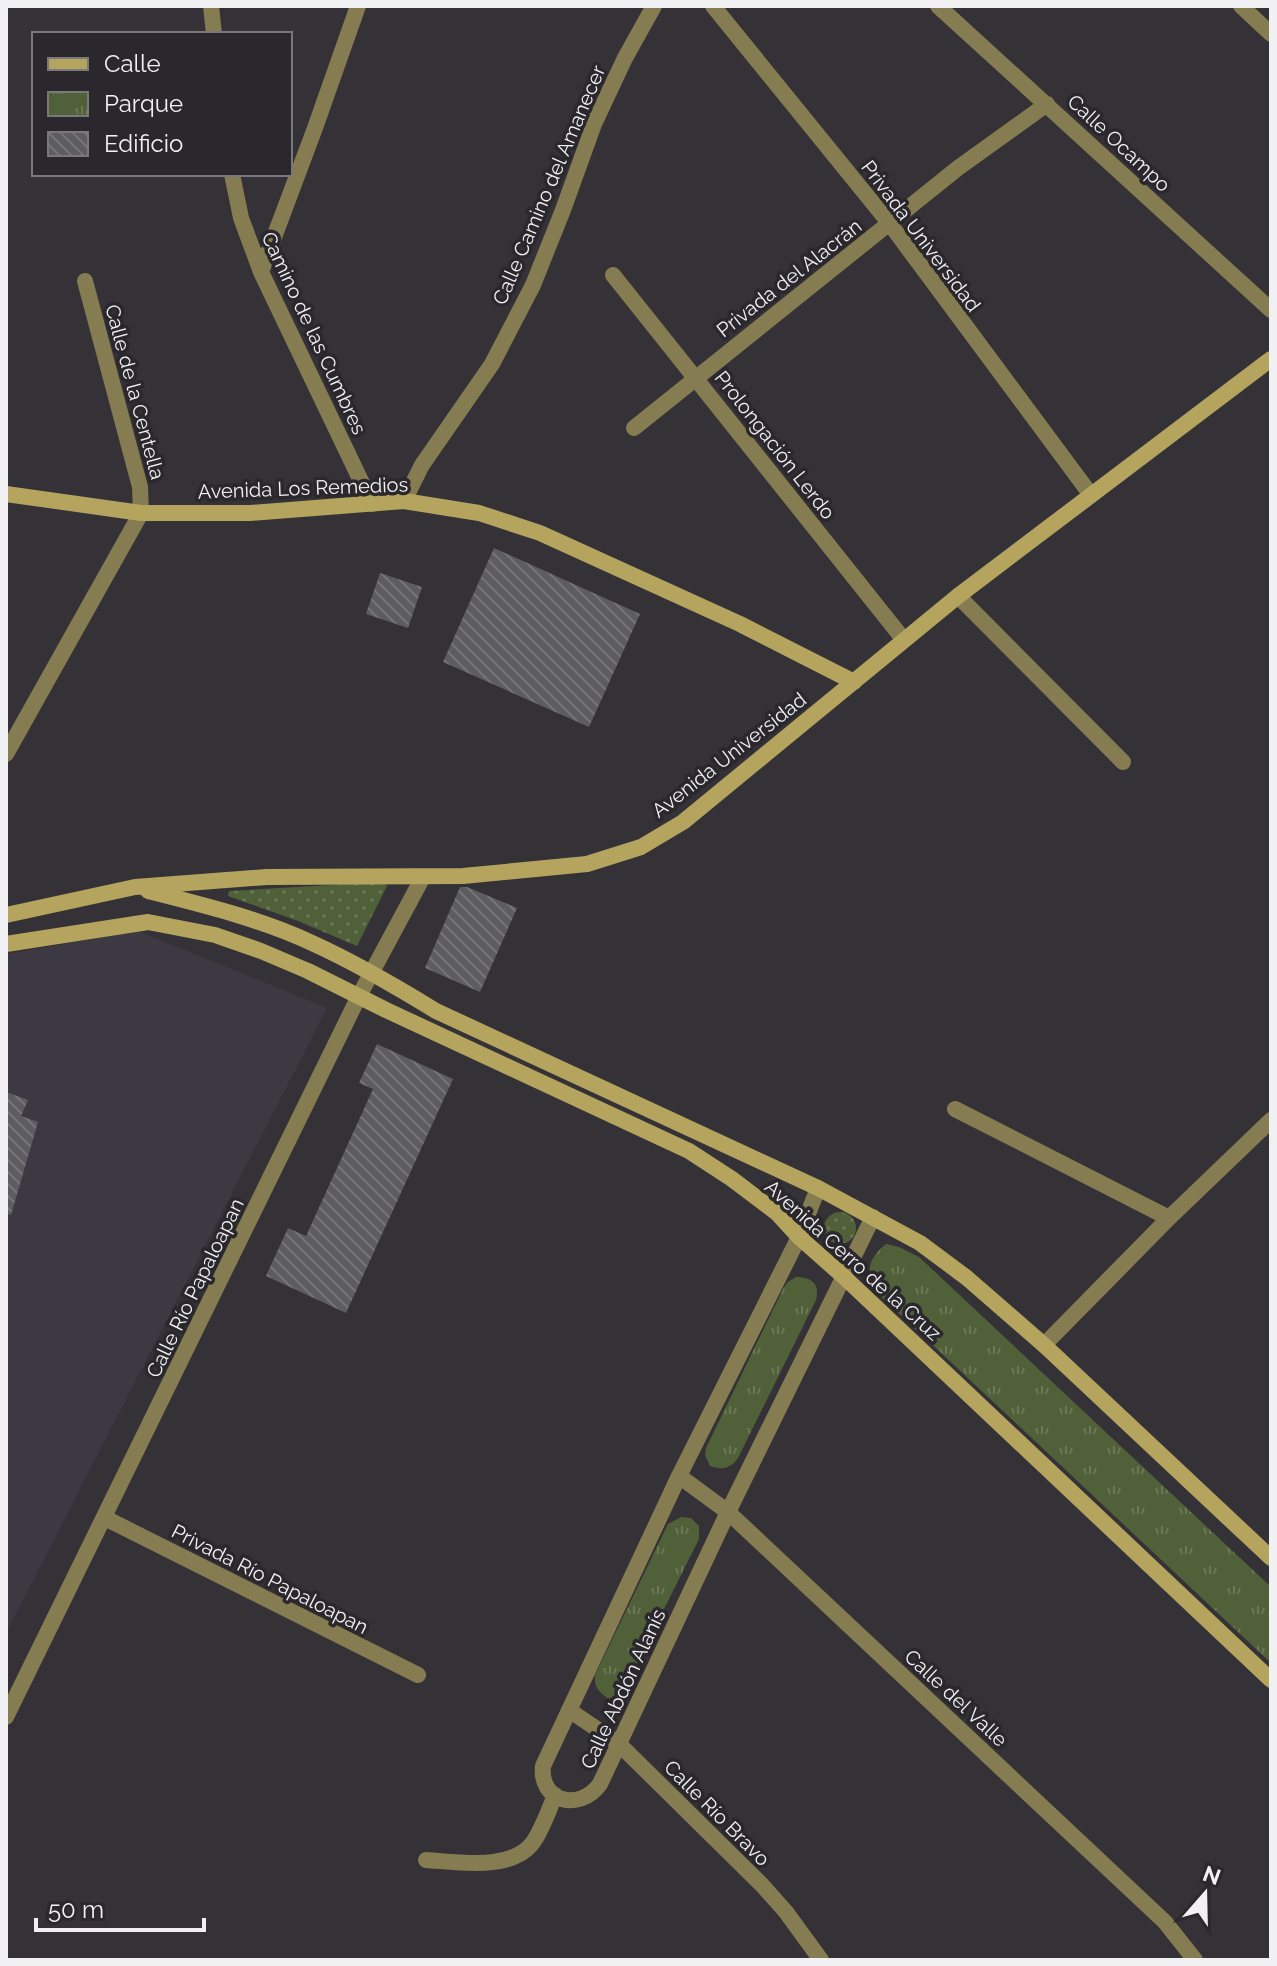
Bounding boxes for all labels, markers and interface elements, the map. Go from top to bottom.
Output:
legend [32,32,292,176]
text: Calle [104,49,161,78]
street label: Calle Camino del Amanecer [488,62,610,308]
text: Parque [104,89,183,118]
street label: Calle Ocampo [1063,89,1175,197]
text: Edificio [104,129,183,158]
street label: Privada Universidad [856,156,986,316]
street label: Privada del Alacrán [712,214,866,342]
street label: Camino de las Cumbres [256,228,372,438]
street label: Calle de la Centella [100,302,170,482]
street label: Prolongación Lerdo [710,366,840,524]
street label: Avenida Los Remedios [197,472,409,504]
street label: Avenida Universidad [647,687,811,823]
street label: Avenida Cerro de la Cruz [760,1175,946,1346]
street label: Calle Río Papaloapan [141,1195,249,1381]
street label: Privada Río Papaloapan [168,1519,372,1639]
street label: Calle Abdón Alanís [575,1605,671,1773]
street label: Calle del Valle [900,1644,1013,1752]
street label: Calle Río Bravo [659,1755,775,1871]
north arrow [1165,1854,1245,1934]
text: N [1200,1860,1224,1890]
scale bar [36,1882,204,1932]
text: 50 m [48,1895,104,1924]

